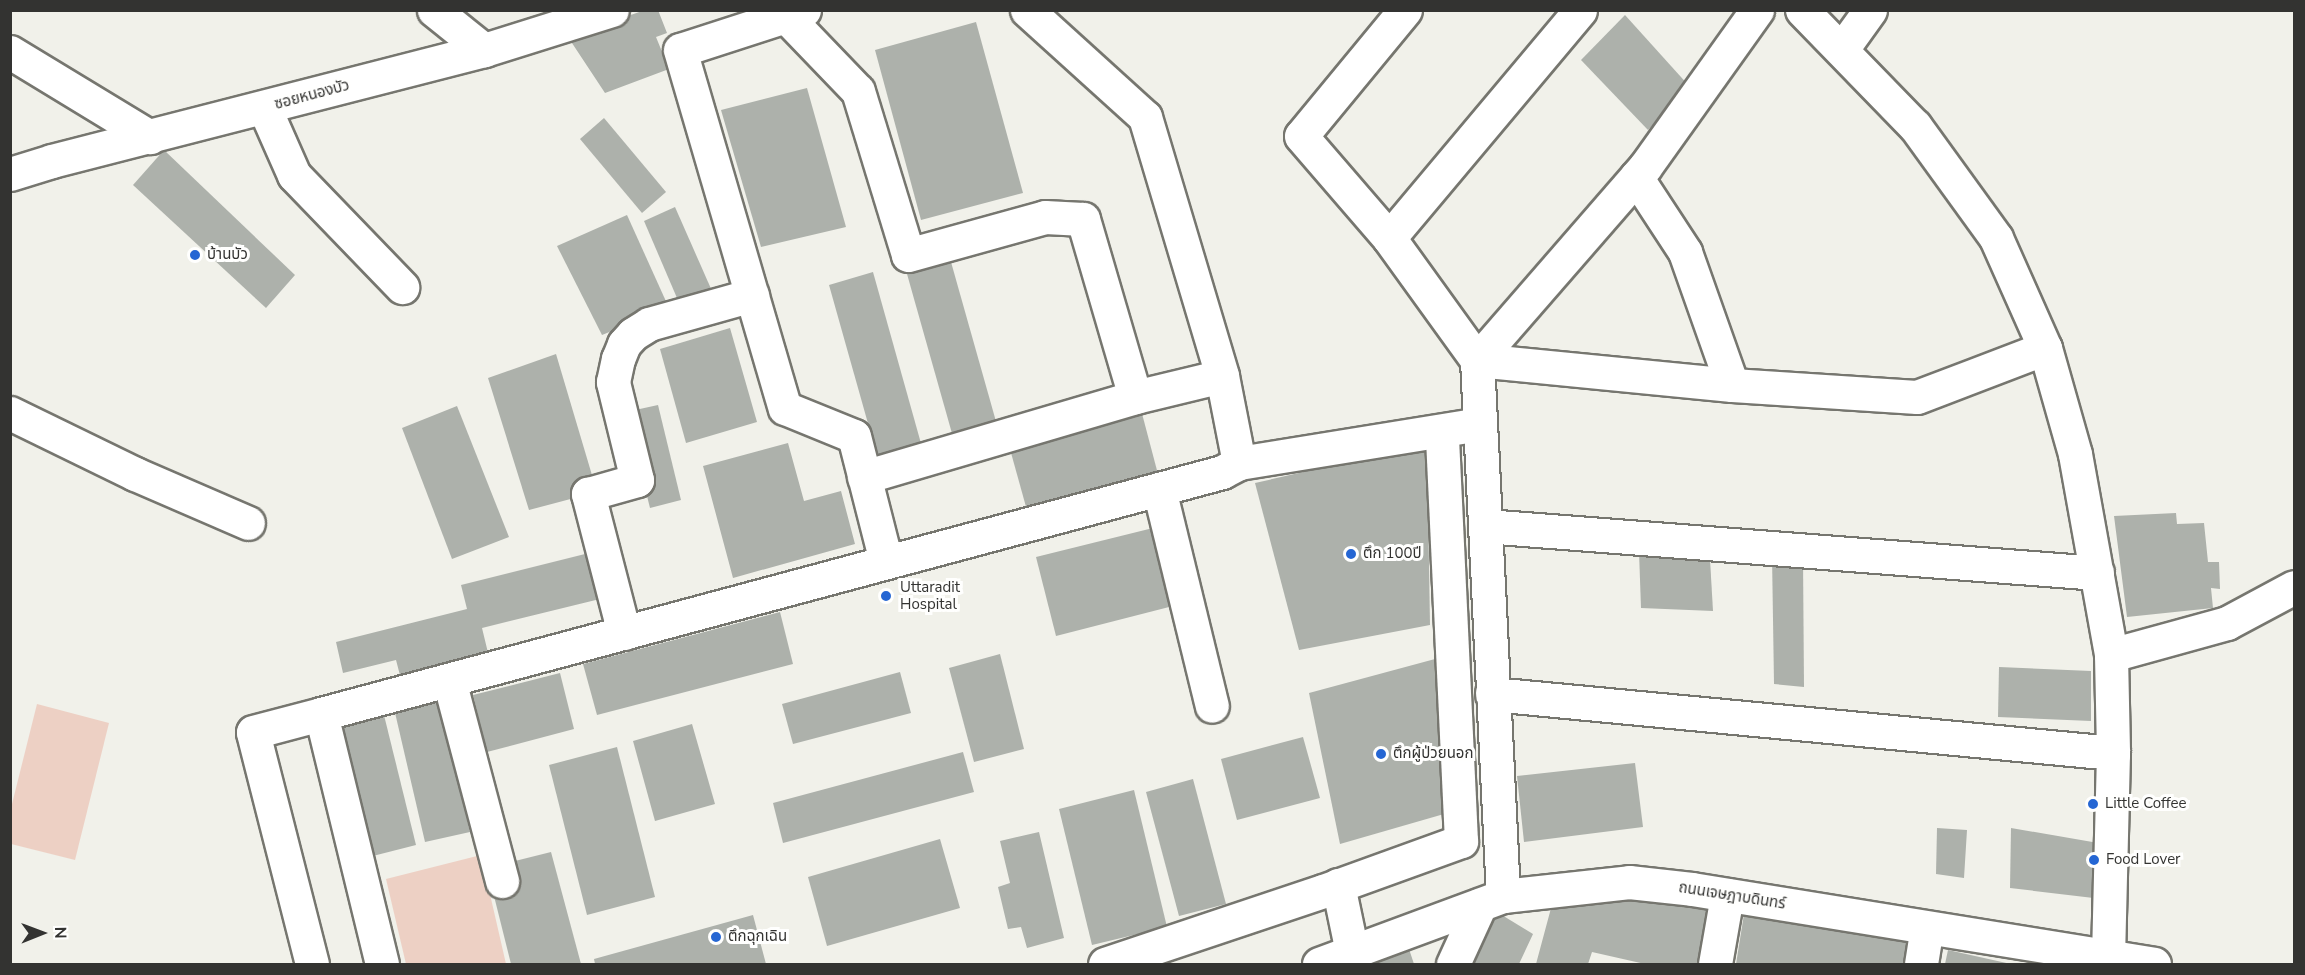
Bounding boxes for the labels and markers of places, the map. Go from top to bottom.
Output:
place label: บ้านบัว [207,246,248,264]
marker: บ้านบัว [188,248,202,262]
place label: ตึก 100ปี [1363,545,1421,563]
marker: ตึก 100ปี [1344,547,1358,561]
place label: Uttaradit Hospital [900,578,960,613]
marker: Uttaradit Hospital [877,587,895,605]
place label: ตึกผู้ป่วยนอก [1393,745,1473,763]
marker: ตึกผู้ป่วยนอก [1374,747,1388,761]
place label: Little Coffee [2105,795,2186,813]
marker: Little Coffee [2086,797,2100,811]
place label: Food Lover [2106,851,2180,869]
marker: Food Lover [2087,853,2101,867]
place label: ตึกฉุกเฉิน [728,928,787,946]
marker: ตึกฉุกเฉิน [709,930,723,944]

